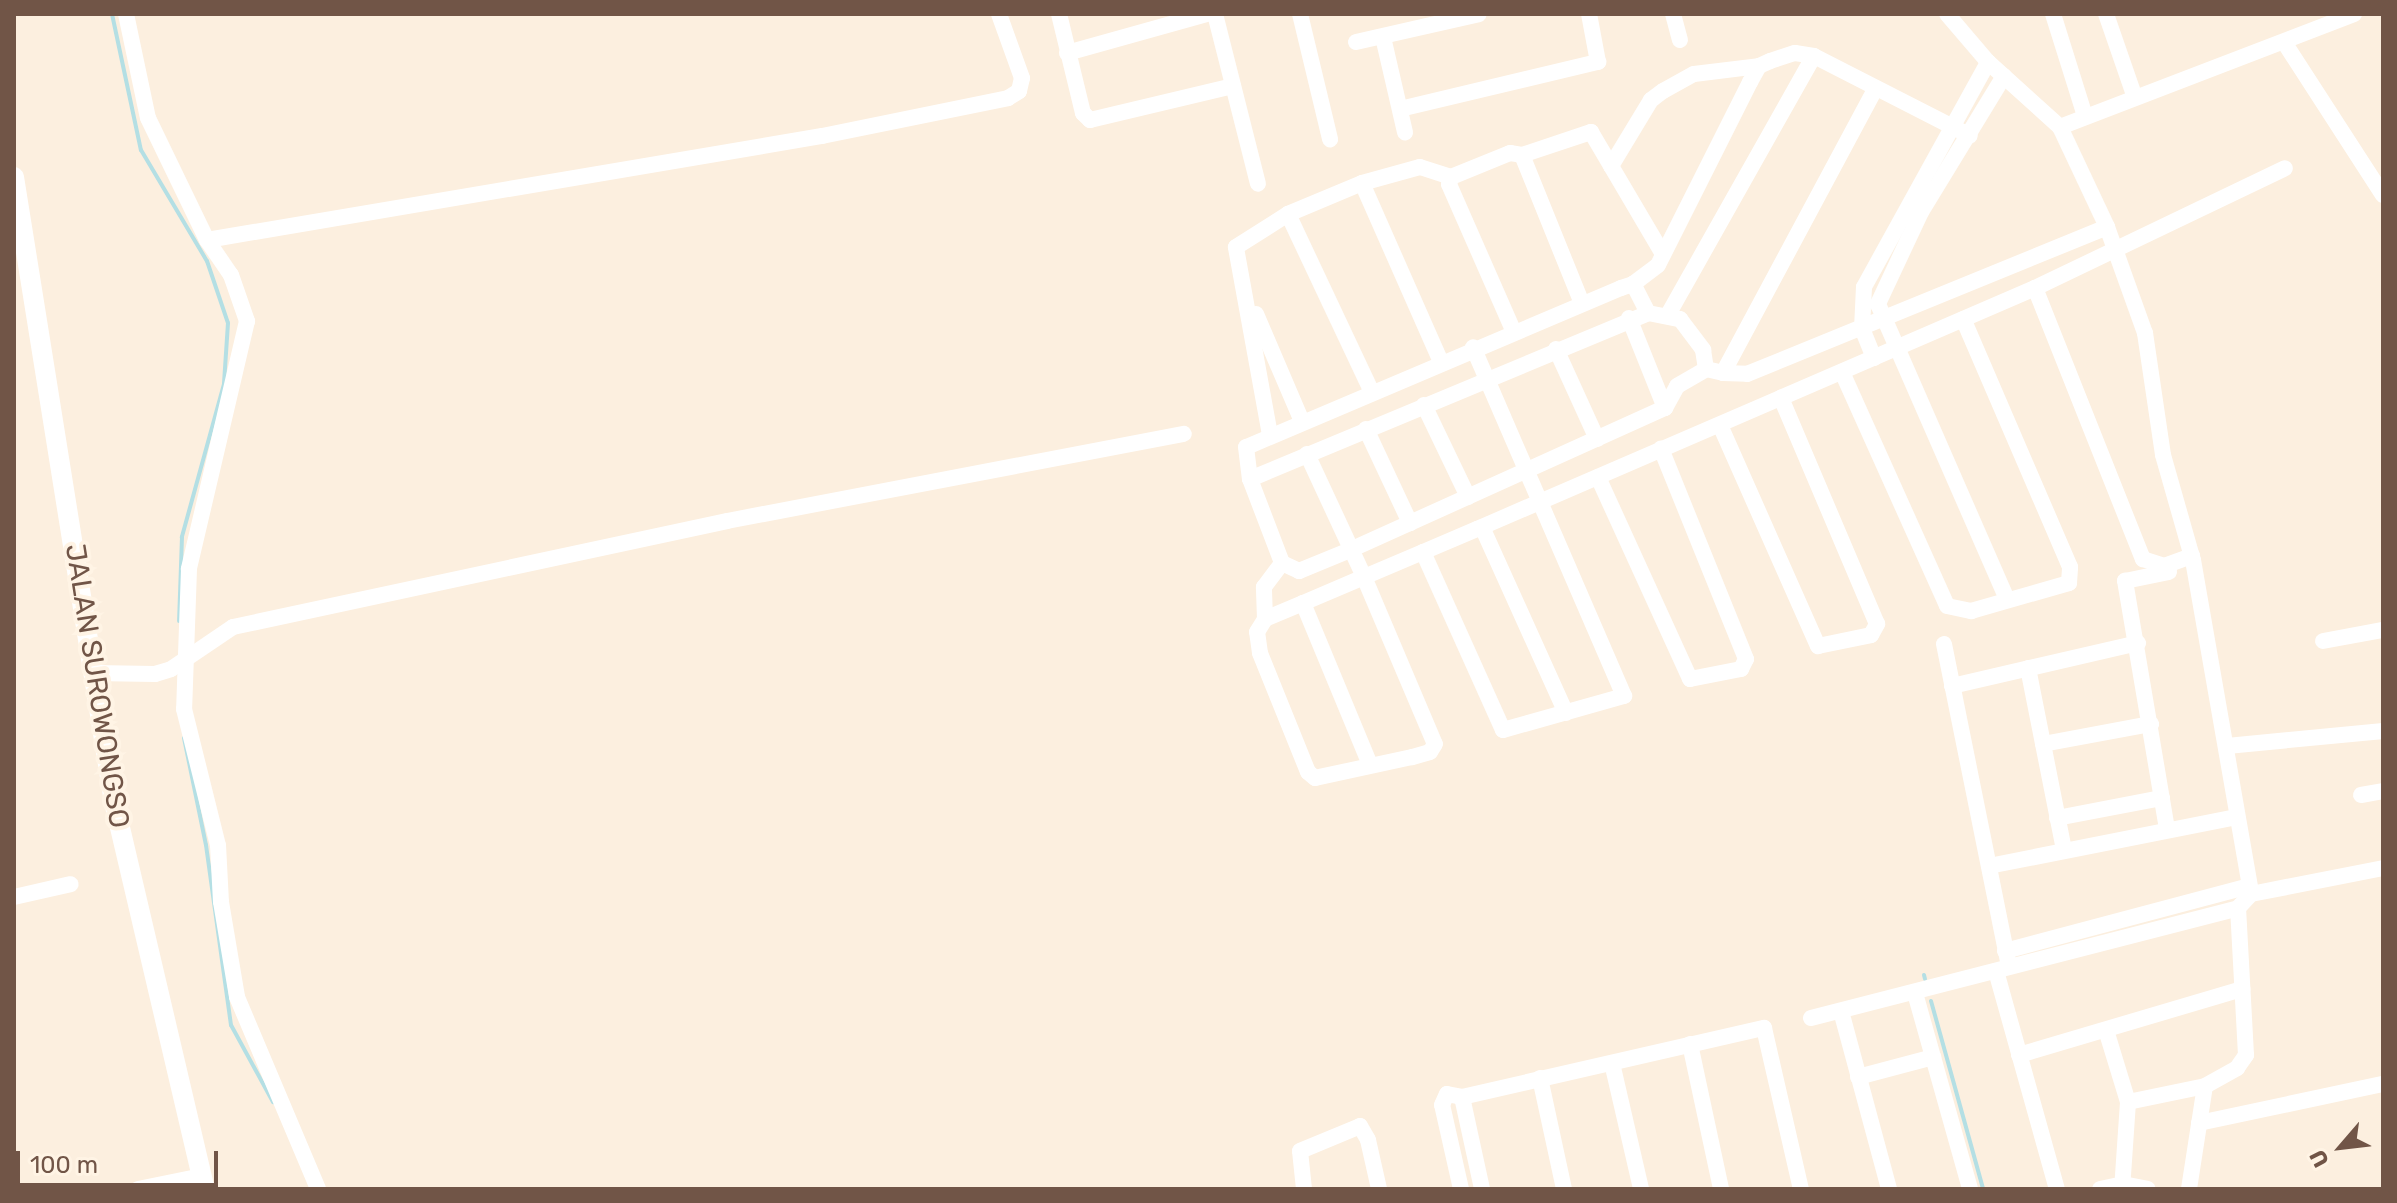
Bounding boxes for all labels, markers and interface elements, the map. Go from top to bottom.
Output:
street label: JALAN SUROWONGSO [58,542,136,830]
north arrow [2301,1107,2381,1187]
scale bar [20,1135,222,1185]
text: U [2304,1145,2335,1172]
text: 100 m [30,1151,98,1179]

